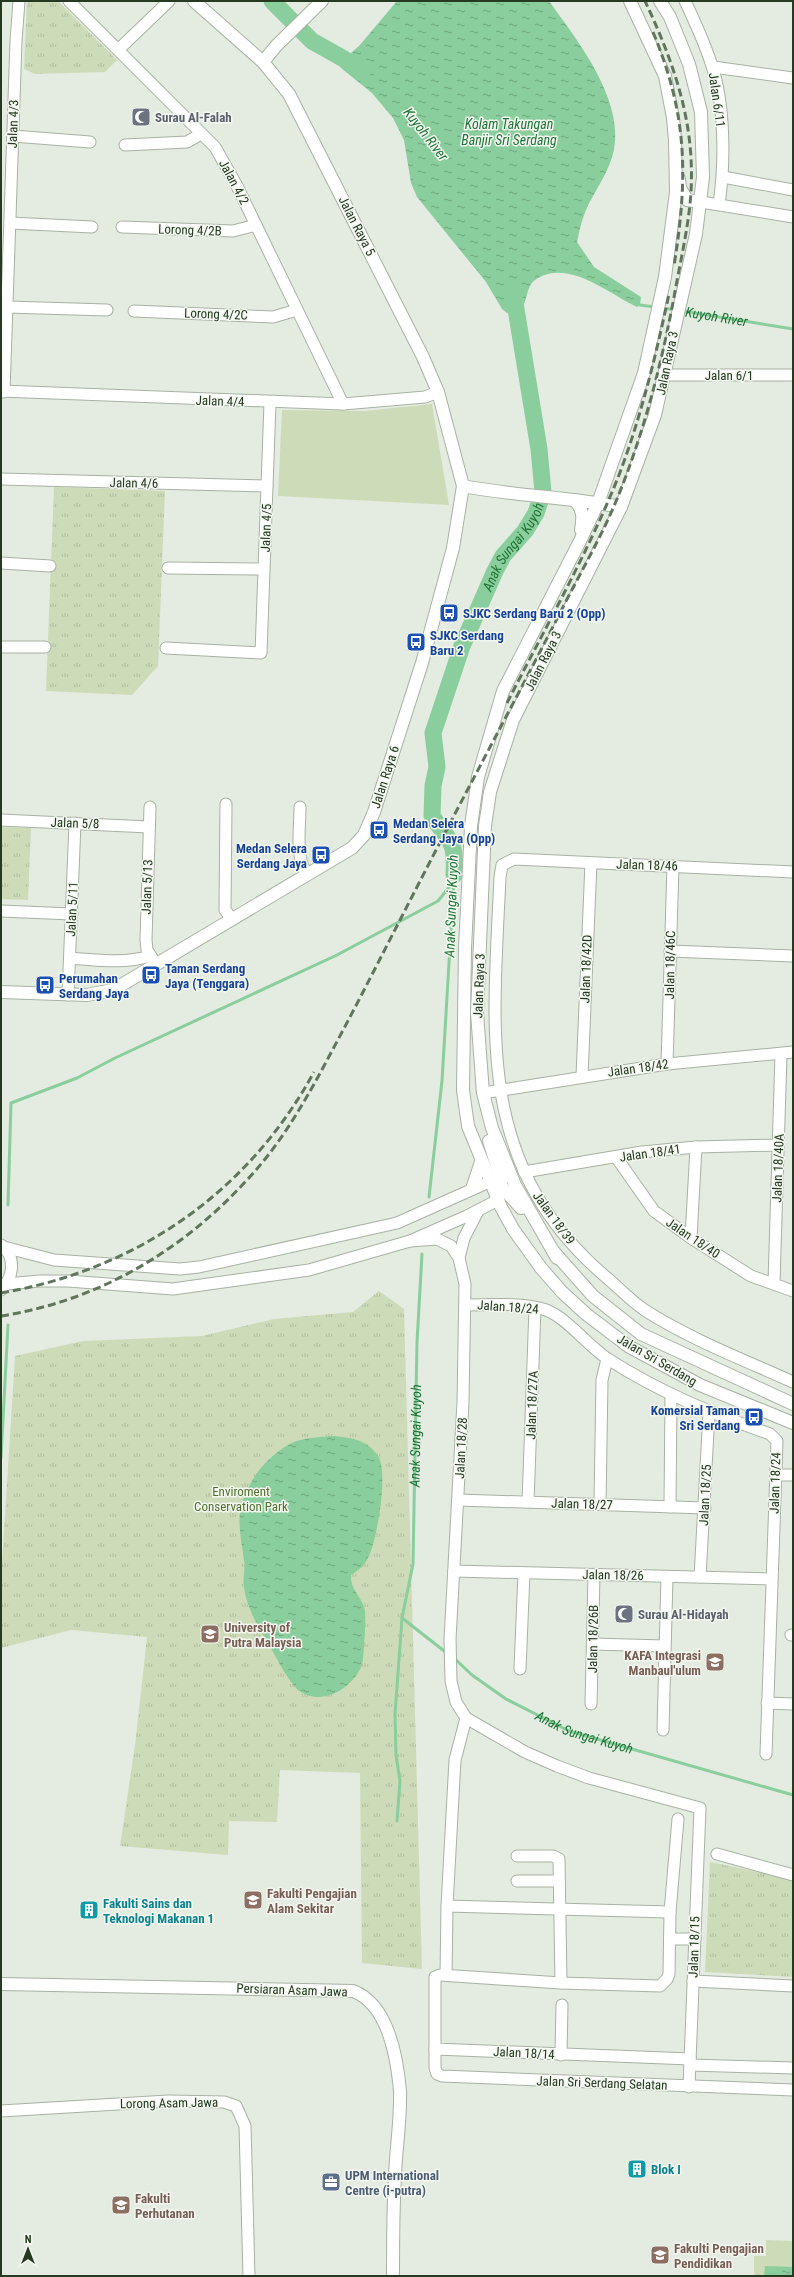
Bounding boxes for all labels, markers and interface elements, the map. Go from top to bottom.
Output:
street label: Jalan 6/11 [706,72,728,128]
street label: Jalan 4/3 [5,99,21,149]
water label: Kuyoh River [400,104,452,164]
mosque icon: Surau Al-Falah [130,106,152,128]
place label: Surau Al-Falah [155,110,232,125]
water label: Kolam Takungan Banjir Sri Serdang [461,116,557,148]
street label: Jalan 4/2 [216,157,252,207]
street label: Jalan Raya 5 [336,194,378,258]
street label: Lorong 4/2B [158,221,222,239]
water label: Kuyoh River [684,304,750,330]
street label: Lorong 4/2C [184,305,248,323]
street label: Jalan Raya 3 [653,330,681,396]
street label: Jalan 6/1 [705,368,753,383]
street label: Jalan 4/4 [195,393,245,409]
street label: Jalan 4/6 [110,475,158,491]
water label: Anak Sungai Kuyoh [479,501,547,594]
street label: Jalan 4/5 [258,503,274,553]
bus stop icon: SJKC Serdang Baru 2 (Opp) [438,602,460,624]
place label: SJKC Serdang Baru 2 (Opp) [463,606,606,621]
place label: SJKC Serdang Baru 2 [430,628,504,658]
street label: Jalan Raya 3 [522,629,564,693]
bus stop icon: SJKC Serdang Baru 2 [405,631,427,653]
street label: Jalan Raya 6 [368,744,402,810]
street label: Jalan 5/8 [50,815,100,831]
place label: Medan Selera Serdang Jaya (Opp) [393,816,495,846]
bus stop icon: Medan Selera Serdang Jaya (Opp) [368,819,390,841]
place label: Medan Selera Serdang Jaya [236,841,307,871]
bus stop icon: Medan Selera Serdang Jaya [310,844,332,866]
water label: Anak Sungai Kuyoh [441,854,461,959]
street label: Jalan 18/46 [616,856,678,874]
street label: Jalan 5/13 [139,859,155,915]
street label: Jalan 5/11 [63,881,81,937]
street label: Jalan 18/46C [662,930,678,1000]
street label: Jalan 18/42D [577,934,595,1004]
street label: Jalan Raya 3 [470,953,488,1019]
place label: Taman Serdang Jaya (Tenggara) [165,961,249,991]
bus stop icon: Taman Serdang Jaya (Tenggara) [140,964,162,986]
place label: Perumahan Serdang Jaya [59,971,129,1001]
bus stop icon: Perumahan Serdang Jaya [34,974,56,996]
street label: Jalan 18/42 [607,1056,669,1080]
street label: Jalan 18/40A [769,1133,787,1203]
street label: Jalan 18/41 [619,1141,681,1165]
street label: Jalan 18/39 [530,1189,578,1247]
street label: Jalan 18/40 [663,1215,723,1261]
street label: Jalan 18/24 [477,1297,540,1317]
street label: Jalan Sri Serdang [614,1331,700,1389]
street label: Jalan 18/27A [523,1370,541,1440]
water label: Anak Sungai Kuyoh [406,1384,424,1488]
place label: Komersial Taman Sri Serdang [651,1403,740,1433]
bus stop icon: Komersial Taman Sri Serdang [743,1406,765,1428]
street label: Jalan 18/28 [452,1417,470,1479]
street label: Jalan 18/24 [766,1451,784,1514]
street label: Jalan 18/25 [696,1464,714,1526]
park label: Enviroment Conservation Park [194,1484,288,1514]
street label: Jalan 18/27 [551,1495,613,1513]
street label: Jalan 18/26 [582,1567,644,1583]
mosque icon: Surau Al-Hidayah [613,1603,635,1625]
street label: Jalan 18/26B [585,1605,601,1673]
place label: Surau Al-Hidayah [638,1607,729,1622]
place label: University of Putra Malaysia [224,1620,301,1650]
school or university icon: University of Putra Malaysia [199,1623,221,1645]
place label: KAFA Integrasi Manbaul'ulum [624,1648,701,1678]
school or university icon: KAFA Integrasi Manbaul'ulum [704,1651,726,1673]
water label: Anak Sungai Kuyoh [532,1707,635,1757]
place label: Fakulti Pengajian Alam Sekitar [267,1886,357,1916]
school or university icon: Fakulti Pengajian Alam Sekitar [242,1889,264,1911]
place label: Fakulti Sains dan Teknologi Makanan 1 [103,1896,214,1926]
building icon: Fakulti Sains dan Teknologi Makanan 1 [78,1899,100,1921]
street label: Jalan 18/15 [685,1916,703,1978]
street label: Persiaran Asam Jawa [236,1981,348,1999]
street label: Jalan 18/14 [493,2044,556,2062]
street label: Jalan Sri Serdang Selatan [536,2073,668,2093]
street label: Lorong Asam Jawa [120,2095,218,2111]
building icon: Blok I [626,2158,648,2180]
place label: Blok I [651,2162,681,2177]
place label: UPM International Centre (i-putra) [345,2168,439,2198]
office icon: UPM International Centre (i-putra) [320,2171,342,2193]
place label: Fakulti Perhutanan [135,2191,195,2221]
school or university icon: Fakulti Perhutanan [110,2194,132,2216]
north arrow [8,2229,48,2269]
text: N [25,2233,32,2246]
place label: Fakulti Pengajian Pendidikan [674,2241,764,2271]
school or university icon: Fakulti Pengajian Pendidikan [649,2244,671,2266]

